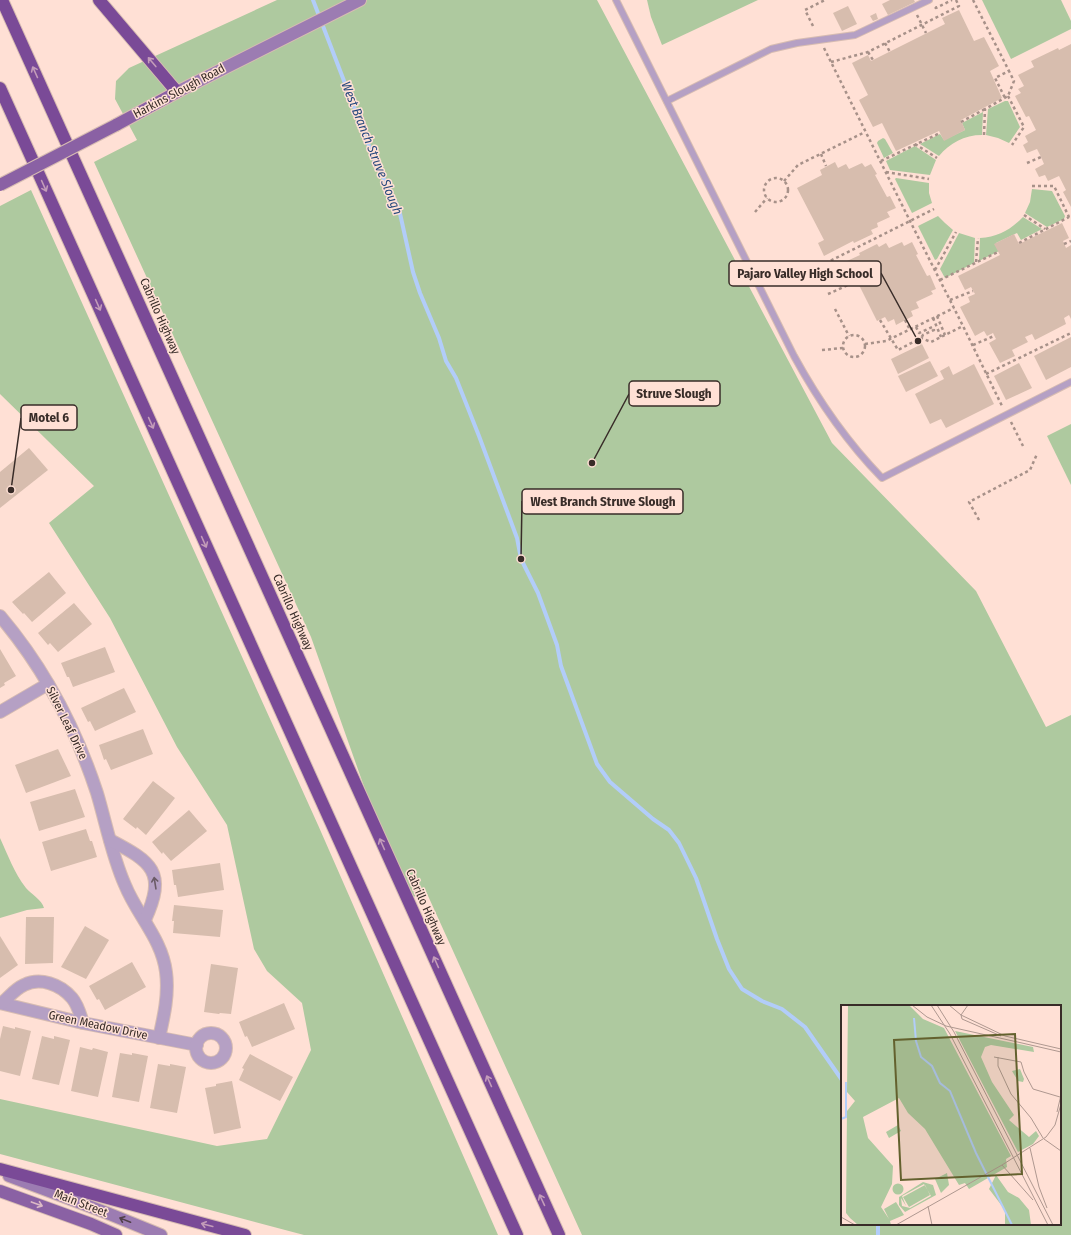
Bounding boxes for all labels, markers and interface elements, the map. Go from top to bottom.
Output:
one-way arrow [148,57,157,68]
street label: Harkins Slough Road [131,61,227,121]
one-way arrow [31,66,38,78]
water label: West Branch Struve Slough [338,79,406,217]
one-way arrow [41,180,48,192]
callout: Pajaro Valley High School [729,261,881,286]
text: Pajaro Valley High School [737,266,873,281]
street label: Cabrillo Highway [137,276,183,357]
one-way arrow [95,299,102,311]
callout: Struve Slough [629,381,720,406]
text: Struve Slough [636,386,712,401]
callout: Motel 6 [21,405,77,430]
text: Motel 6 [29,410,69,425]
one-way arrow [148,417,155,429]
callout: West Branch Struve Slough [522,489,683,514]
text: West Branch Struve Slough [531,494,676,509]
one-way arrow [201,536,209,548]
street label: Cabrillo Highway [270,572,316,653]
street label: Silver Leaf Drive [43,684,91,762]
one-way arrow [378,838,385,850]
street label: Cabrillo Highway [403,867,449,948]
one-way arrow [151,877,159,890]
one-way arrow [432,957,439,969]
inset map [841,1005,1061,1225]
street label: Green Meadow Drive [47,1008,149,1042]
one-way arrow [485,1075,492,1087]
street label: Main Street [52,1186,110,1220]
one-way arrow [538,1194,545,1206]
one-way arrow [30,1201,42,1209]
one-way arrow [119,1216,131,1224]
one-way arrow [201,1221,214,1228]

